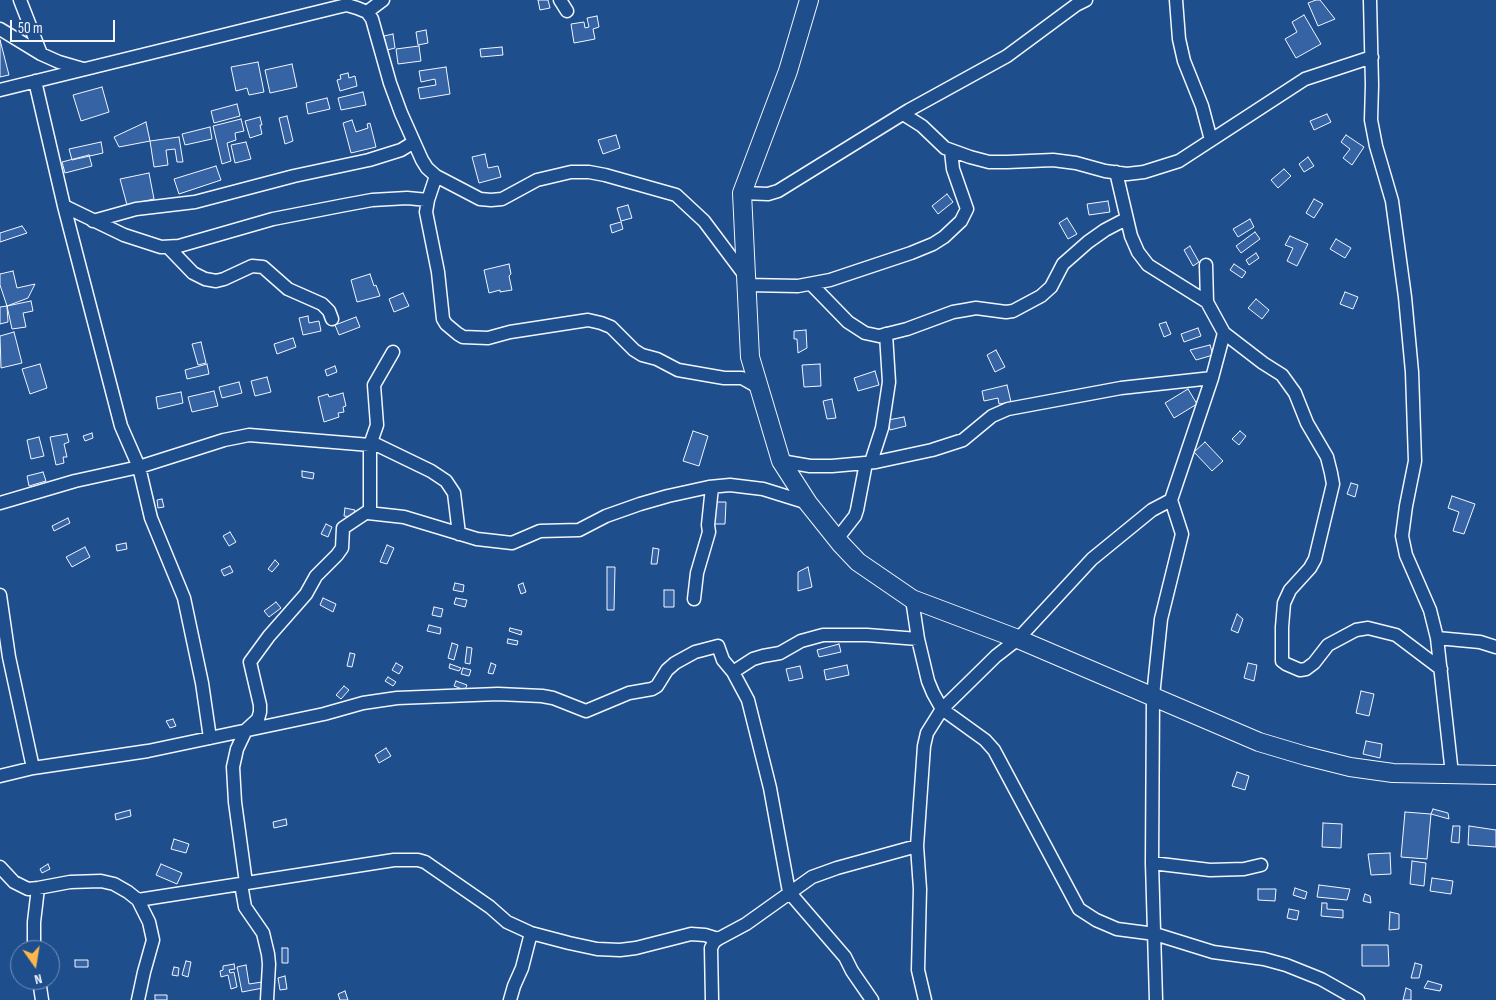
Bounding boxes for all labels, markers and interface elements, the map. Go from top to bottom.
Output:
scale bar [12,10,118,42]
text: 50 m [18,19,43,38]
north arrow [10,940,60,990]
text: N [33,970,44,988]

